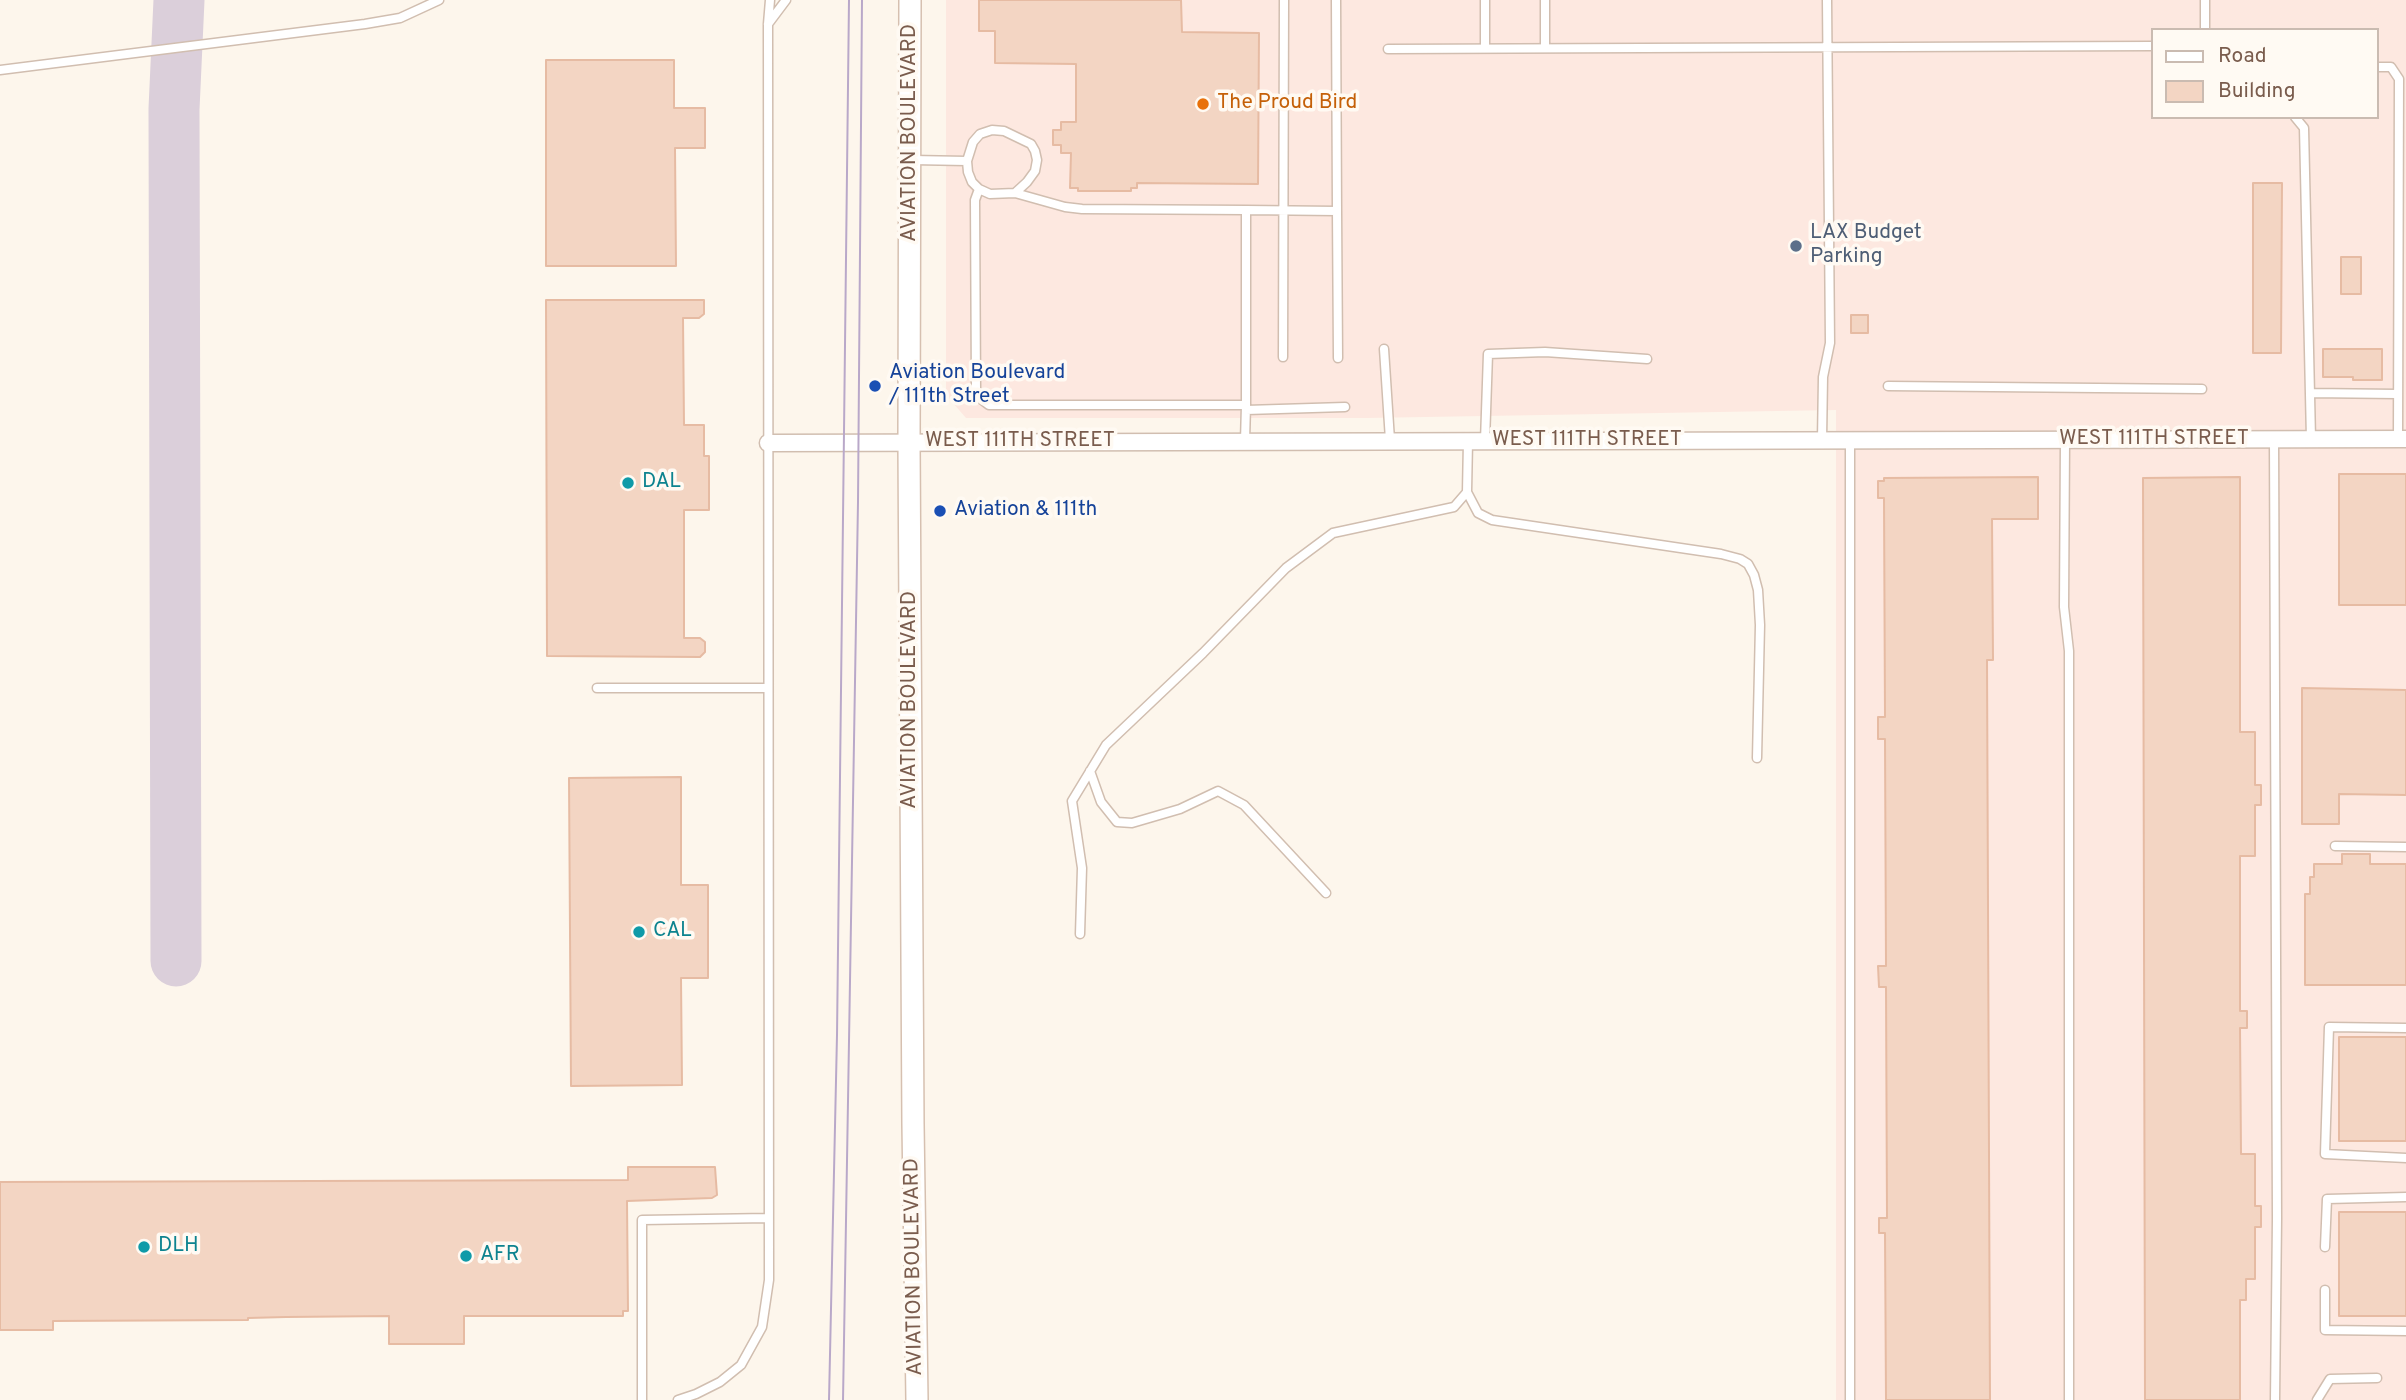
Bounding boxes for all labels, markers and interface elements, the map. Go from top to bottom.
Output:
street label: AVIATION BOULEVARD [898,24,924,242]
legend [2150,28,2378,119]
text: Road [2218,43,2267,70]
text: Building [2218,78,2296,105]
place label: The Proud Bird [1217,91,1357,117]
marker: The Proud Bird [1195,96,1211,112]
place label: LAX Budget Parking [1810,221,1922,271]
marker: LAX Budget Parking [1788,238,1804,254]
place label: Aviation Boulevard / 111th Street [889,361,1065,411]
marker: Aviation Boulevard / 111th Street [867,378,883,394]
street label: WEST 111TH STREET [2059,427,2249,453]
street label: WEST 111TH STREET [1492,428,1682,454]
street label: WEST 111TH STREET [925,429,1115,455]
place label: DAL [642,470,681,496]
marker: DAL [620,475,636,491]
place label: Aviation & 111th [954,498,1097,524]
marker: Aviation & 111th [932,503,948,519]
street label: AVIATION BOULEVARD [898,591,924,809]
place label: CAL [653,919,692,945]
marker: CAL [631,924,647,940]
street label: AVIATION BOULEVARD [901,1158,929,1376]
place label: DLH [158,1234,199,1260]
marker: DLH [136,1239,152,1255]
place label: AFR [480,1243,520,1269]
marker: AFR [458,1248,474,1264]

